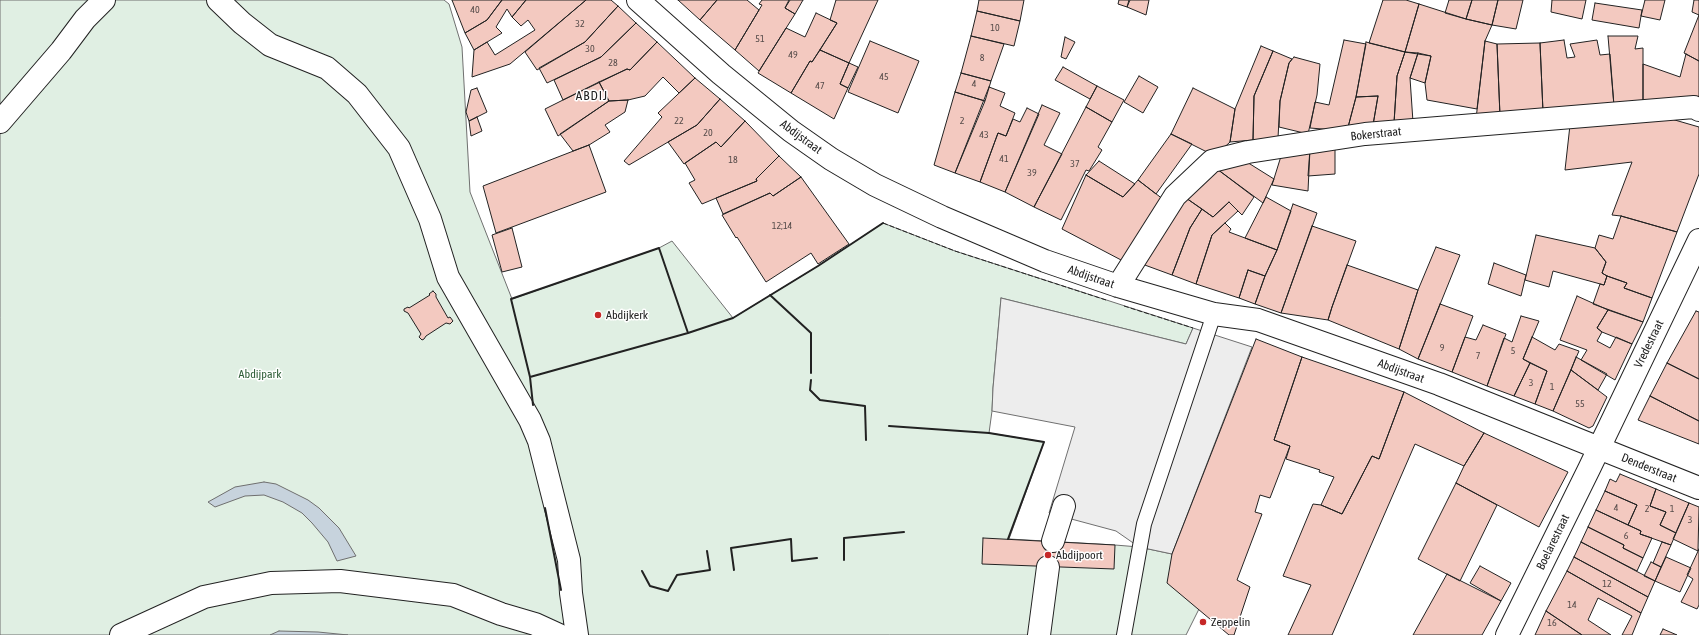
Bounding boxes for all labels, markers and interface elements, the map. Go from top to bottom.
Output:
house number: 40 [470,4,480,16]
house number: 32 [575,18,585,30]
house number: 10 [990,22,1000,34]
house number: 51 [755,33,765,45]
house number: 30 [585,43,595,55]
house number: 49 [788,49,798,61]
house number: 8 [980,52,984,64]
house number: 28 [608,57,618,69]
house number: 45 [879,71,889,83]
house number: 4 [972,78,976,90]
house number: 47 [815,80,825,92]
district label: ABDIJ [576,88,608,104]
house number: 22 [674,115,684,127]
house number: 2 [960,115,964,127]
street label: Abdijstraat [777,117,825,157]
street label: Bokerstraat [1350,124,1402,144]
house number: 20 [703,127,713,139]
house number: 43 [979,129,989,141]
house number: 41 [999,153,1009,165]
house number: 18 [728,154,738,166]
house number: 37 [1070,158,1080,170]
house number: 39 [1027,167,1037,179]
house number: 12;14 [772,220,792,232]
street label: Abdijstraat [1066,262,1116,292]
place label: Abdijkerk [606,308,648,322]
marker: Abdijkerk [593,310,603,320]
street label: Vredestraat [1631,318,1667,370]
house number: 9 [1440,342,1444,354]
house number: 5 [1511,345,1515,357]
house number: 7 [1476,350,1480,362]
street label: Abdijstraat [1376,356,1426,386]
park label: Abdijpark [239,367,281,381]
house number: 3 [1529,377,1533,389]
house number: 1 [1550,381,1554,393]
house number: 55 [1575,398,1585,410]
street label: Denderstraat [1619,450,1679,486]
house number: 4 [1614,502,1618,514]
house number: 2 [1645,503,1649,515]
house number: 1 [1670,503,1674,515]
street label: Boelarestraat [1533,512,1573,572]
house number: 3 [1688,514,1692,526]
house number: 6 [1624,530,1628,542]
place label: Abdijpoort [1056,548,1103,562]
marker: Abdijpoort [1043,550,1053,560]
house number: 12 [1602,578,1612,590]
house number: 14 [1567,599,1577,611]
place label: Zeppelin [1211,615,1250,629]
marker: Zeppelin [1198,617,1208,627]
house number: 16 [1547,617,1557,629]

